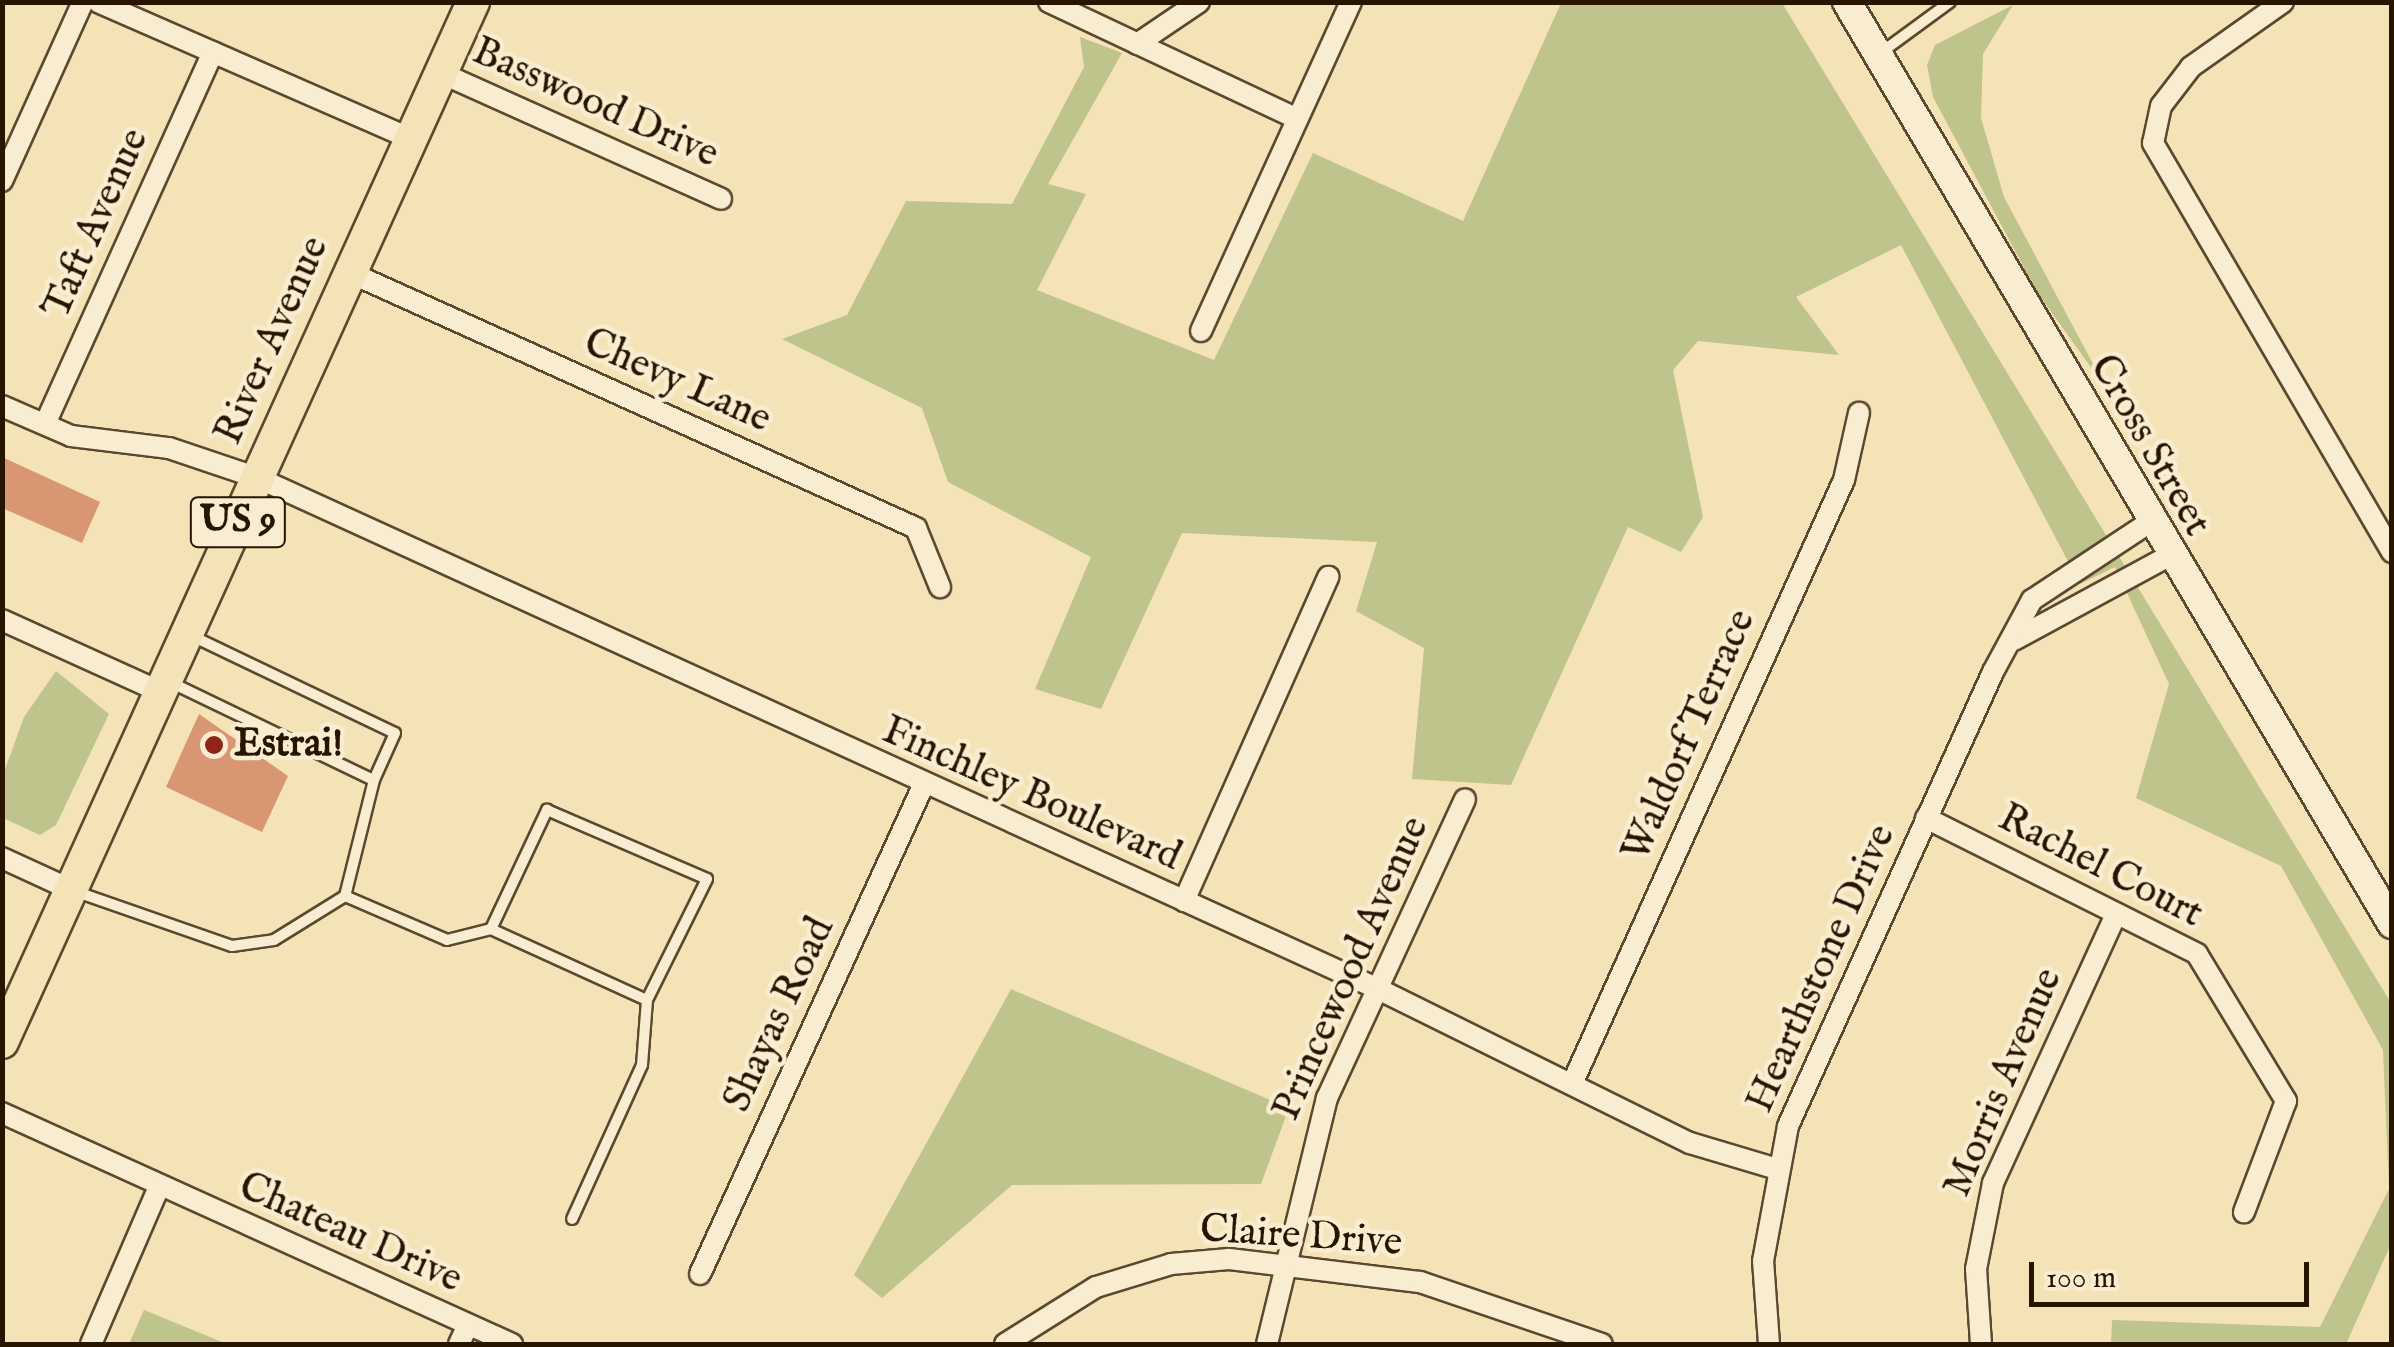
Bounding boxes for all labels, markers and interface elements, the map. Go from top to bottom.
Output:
street label: Basswood Drive [465,28,725,180]
street label: Taft Avenue [34,122,160,326]
street label: River Avenue [206,230,340,452]
street label: Chevy Lane [576,319,778,445]
street label: Cross Street [2078,347,2220,545]
road number: US 9 [188,489,288,555]
street label: Waldorf Terrace [1613,603,1767,869]
street label: Finchley Boulevard [874,708,1188,882]
place label: Estrai! [234,721,343,769]
marker: Estrai! [203,734,225,756]
street label: Rachel Court [1990,795,2210,939]
street label: Princewood Avenue [1264,810,1440,1128]
street label: Hearthstone Drive [1737,818,1907,1120]
street label: Shayas Road [714,910,846,1120]
street label: Morris Avenue [1934,961,2074,1205]
street label: Chateau Drive [231,1163,469,1305]
street label: Claire Drive [1198,1206,1404,1268]
scale bar [2034,1242,2314,1304]
text: 100 m [2046,1260,2116,1298]

